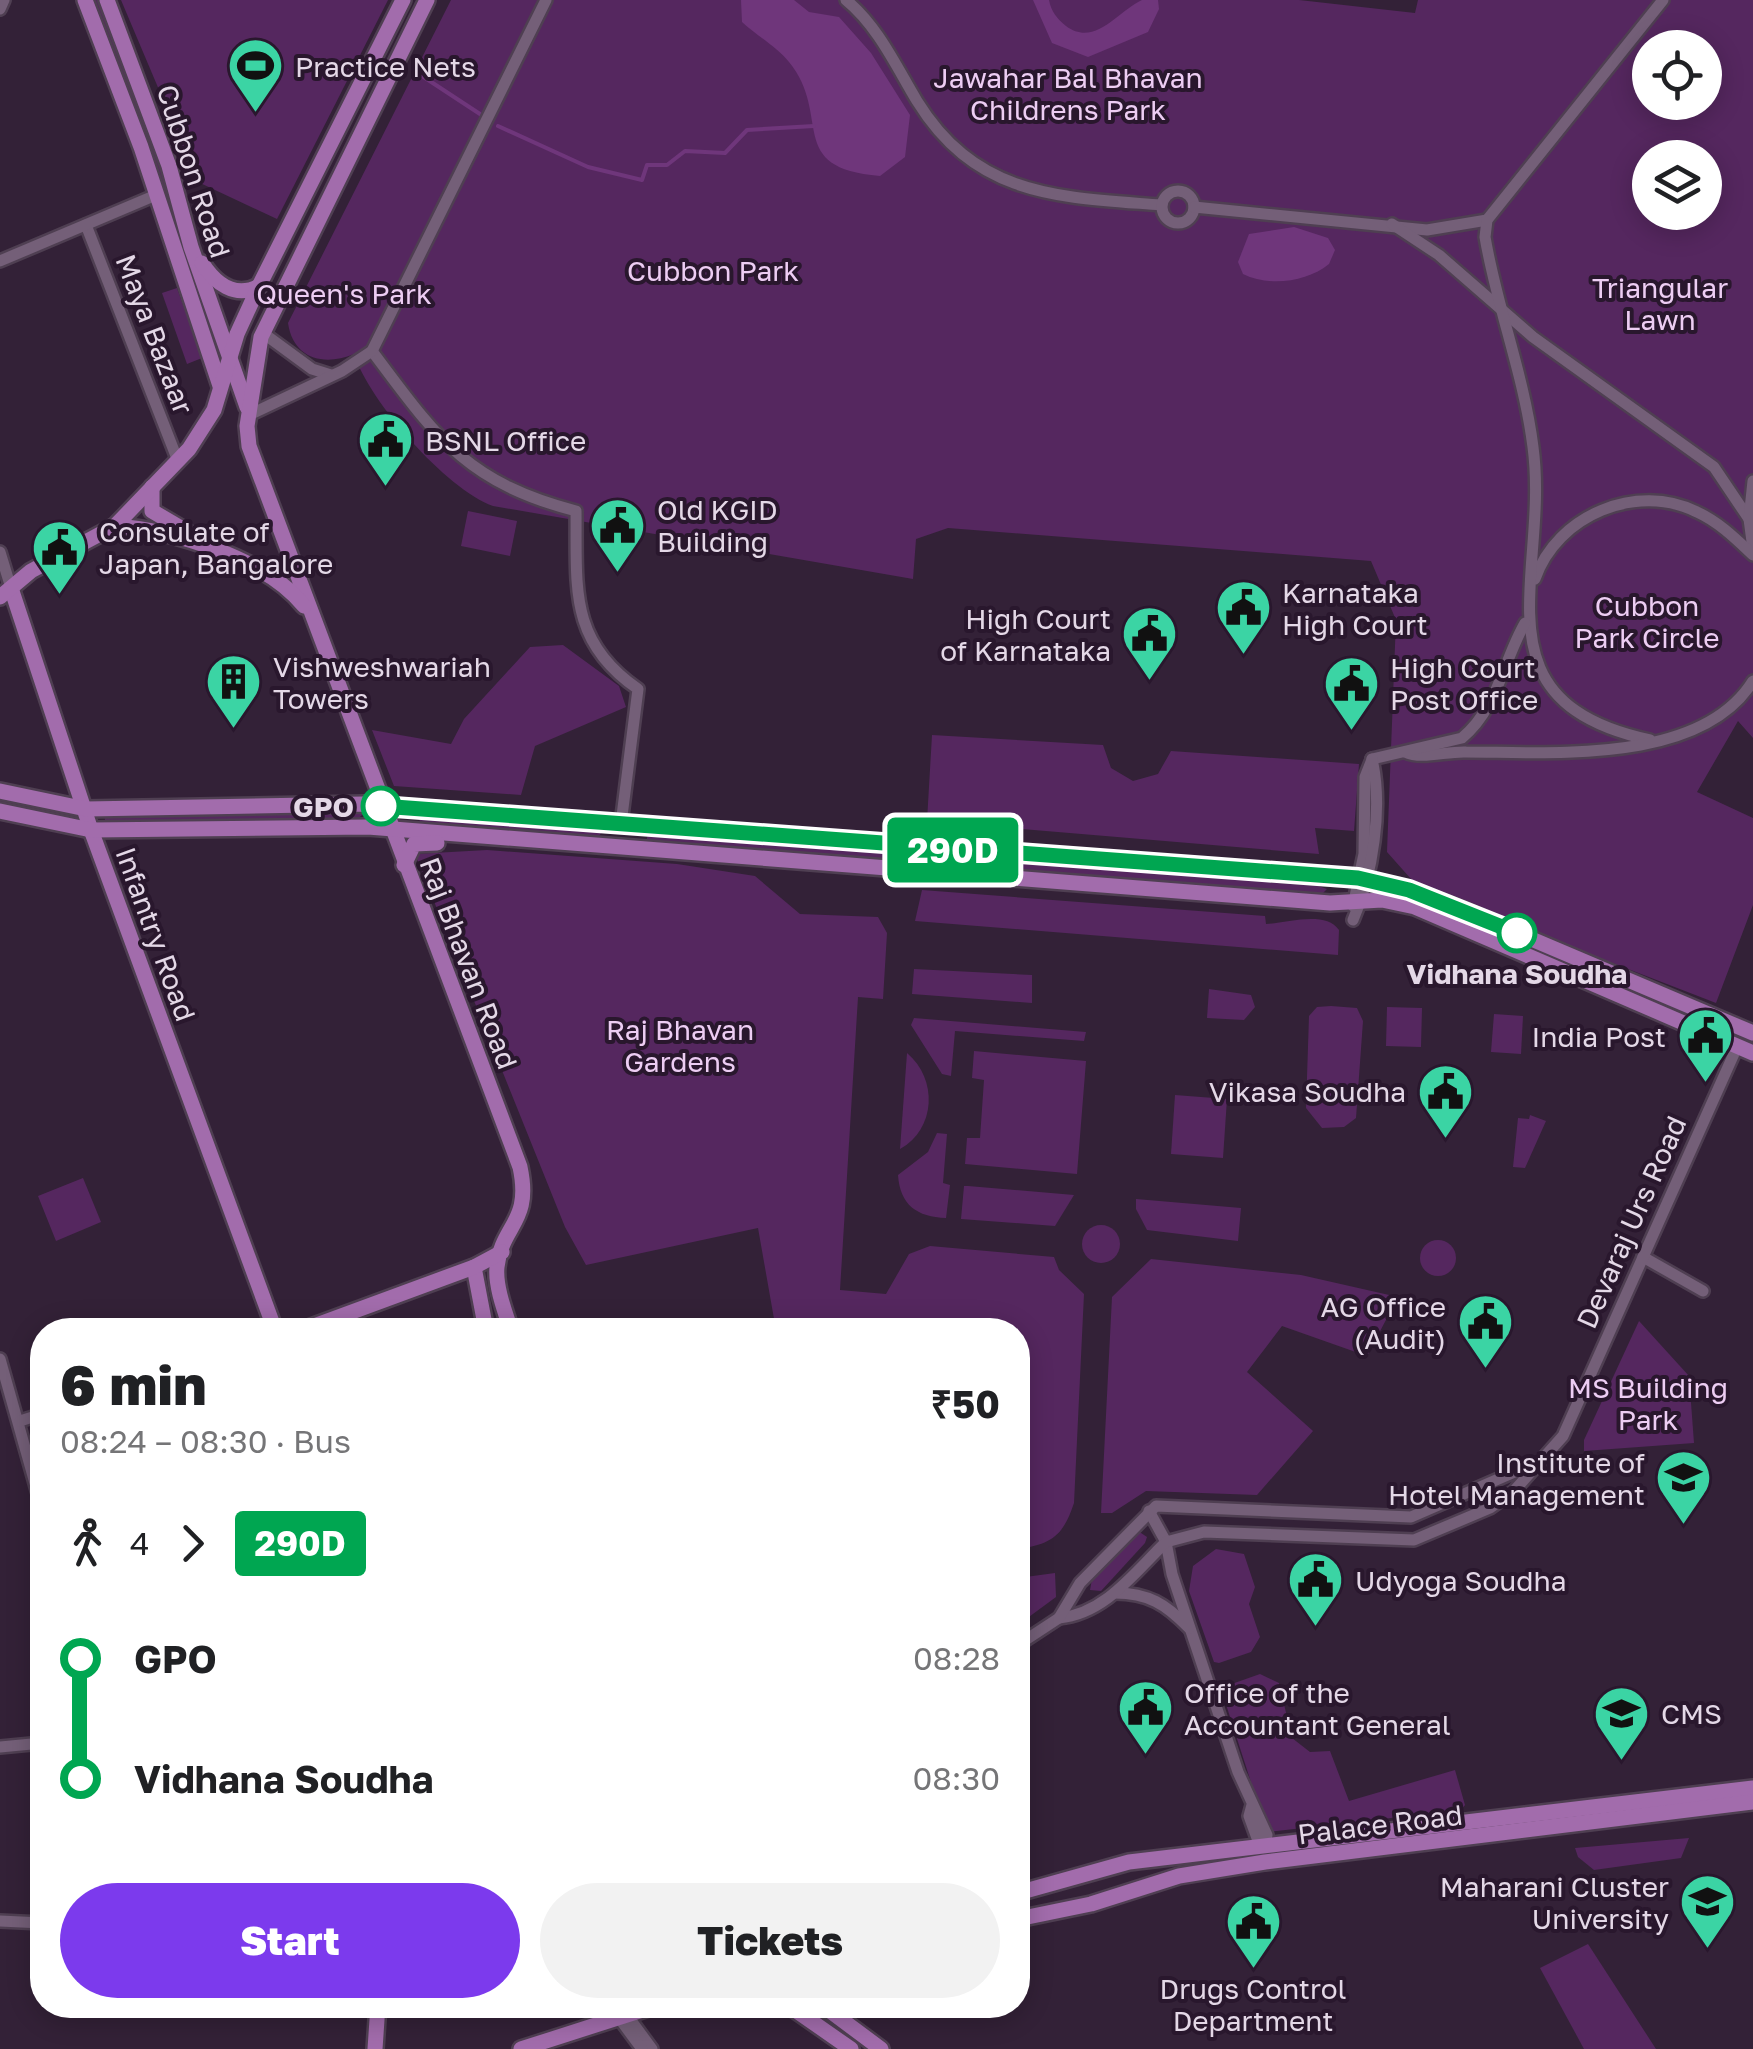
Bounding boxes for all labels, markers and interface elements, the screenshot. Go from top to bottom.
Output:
map controls [1632,30,1722,230]
button: locate [1632,30,1722,120]
sports icon: Practice Nets [226,36,286,115]
place label: Practice Nets [295,50,476,83]
park label: Jawahar Bal Bhavan Childrens Park [933,61,1203,126]
street label: Cubbon Road [150,80,238,262]
button: layers [1632,140,1722,230]
street label: Maya Bazaar [109,249,201,419]
park label: Cubbon Park [627,254,799,287]
park label: Triangular Lawn [1592,271,1728,336]
park label: Queen's Park [256,277,432,310]
public building icon: BSNL Office [356,410,416,489]
place label: BSNL Office [425,424,586,457]
place label: Old KGID Building [657,493,778,558]
public building icon: Old KGID Building [588,495,648,574]
place label: Consulate of Japan, Bangalore [99,515,333,580]
public building icon: Consulate of Japan, Bangalore [30,517,90,596]
place label: Karnataka High Court [1282,576,1428,641]
public building icon: Karnataka High Court [1213,578,1273,657]
park label: Cubbon Park Circle [1575,589,1720,654]
place label: High Court of Karnataka [940,602,1111,667]
public building icon: High Court of Karnataka [1120,604,1180,683]
place label: Vishweshwariah Towers [273,650,491,715]
place label: High Court Post Office [1390,651,1538,716]
building icon: Vishweshwariah Towers [204,652,264,731]
public building icon: High Court Post Office [1321,653,1381,732]
marker: GPO [362,787,400,825]
place label: GPO [293,790,354,823]
line badge: 290D [883,818,1023,882]
text: 290D [907,829,999,871]
street label: Infantry Road [109,843,203,1025]
street label: Raj Bhavan Road [413,853,525,1073]
marker: Vidhana Soudha [1498,914,1536,952]
place label: Vidhana Soudha [1407,957,1627,990]
public building icon: India Post [1675,1006,1735,1085]
park label: Raj Bhavan Gardens [606,1013,754,1078]
place label: India Post [1532,1020,1666,1053]
public building icon: Vikasa Soudha [1415,1061,1475,1140]
place label: Vikasa Soudha [1209,1075,1406,1108]
street label: Devaraj Urs Road [1569,1111,1693,1333]
place label: AG Office (Audit) [1321,1290,1446,1355]
public building icon: AG Office (Audit) [1455,1292,1515,1371]
text: 6 min [60,1351,206,1417]
park label: MS Building Park [1568,1371,1728,1436]
text: ₹50 [930,1381,1000,1426]
text: 08:24 – 08:30 · Bus [60,1422,351,1460]
place label: Institute of Hotel Management [1388,1446,1645,1511]
school or university icon: Institute of Hotel Management [1654,1448,1714,1527]
icon: walk [60,1516,115,1571]
icon: forward [165,1516,220,1571]
text: 290D [255,1522,346,1564]
text: 4 [130,1524,150,1562]
public building icon: Udyoga Soudha [1286,1550,1346,1629]
place label: Udyoga Soudha [1355,1564,1567,1597]
text: GPO [134,1636,217,1681]
text: 08:28 [913,1639,1000,1677]
place label: Office of the Accountant General [1184,1676,1451,1741]
public building icon: Office of the Accountant General [1115,1678,1175,1757]
school or university icon: CMS [1592,1683,1652,1762]
place label: CMS [1661,1697,1722,1730]
text: Vidhana Soudha [134,1756,434,1801]
text: 08:30 [912,1759,1000,1797]
street label: Palace Road [1296,1798,1464,1850]
place label: Maharani Cluster University [1440,1870,1669,1935]
school or university icon: Maharani Cluster University [1678,1872,1738,1951]
button: Start [60,1883,520,1998]
button: Tickets [540,1883,1000,1998]
public building icon: Drugs Control Department [1223,1892,1283,1971]
place label: Drugs Control Department [1160,1972,1346,2037]

